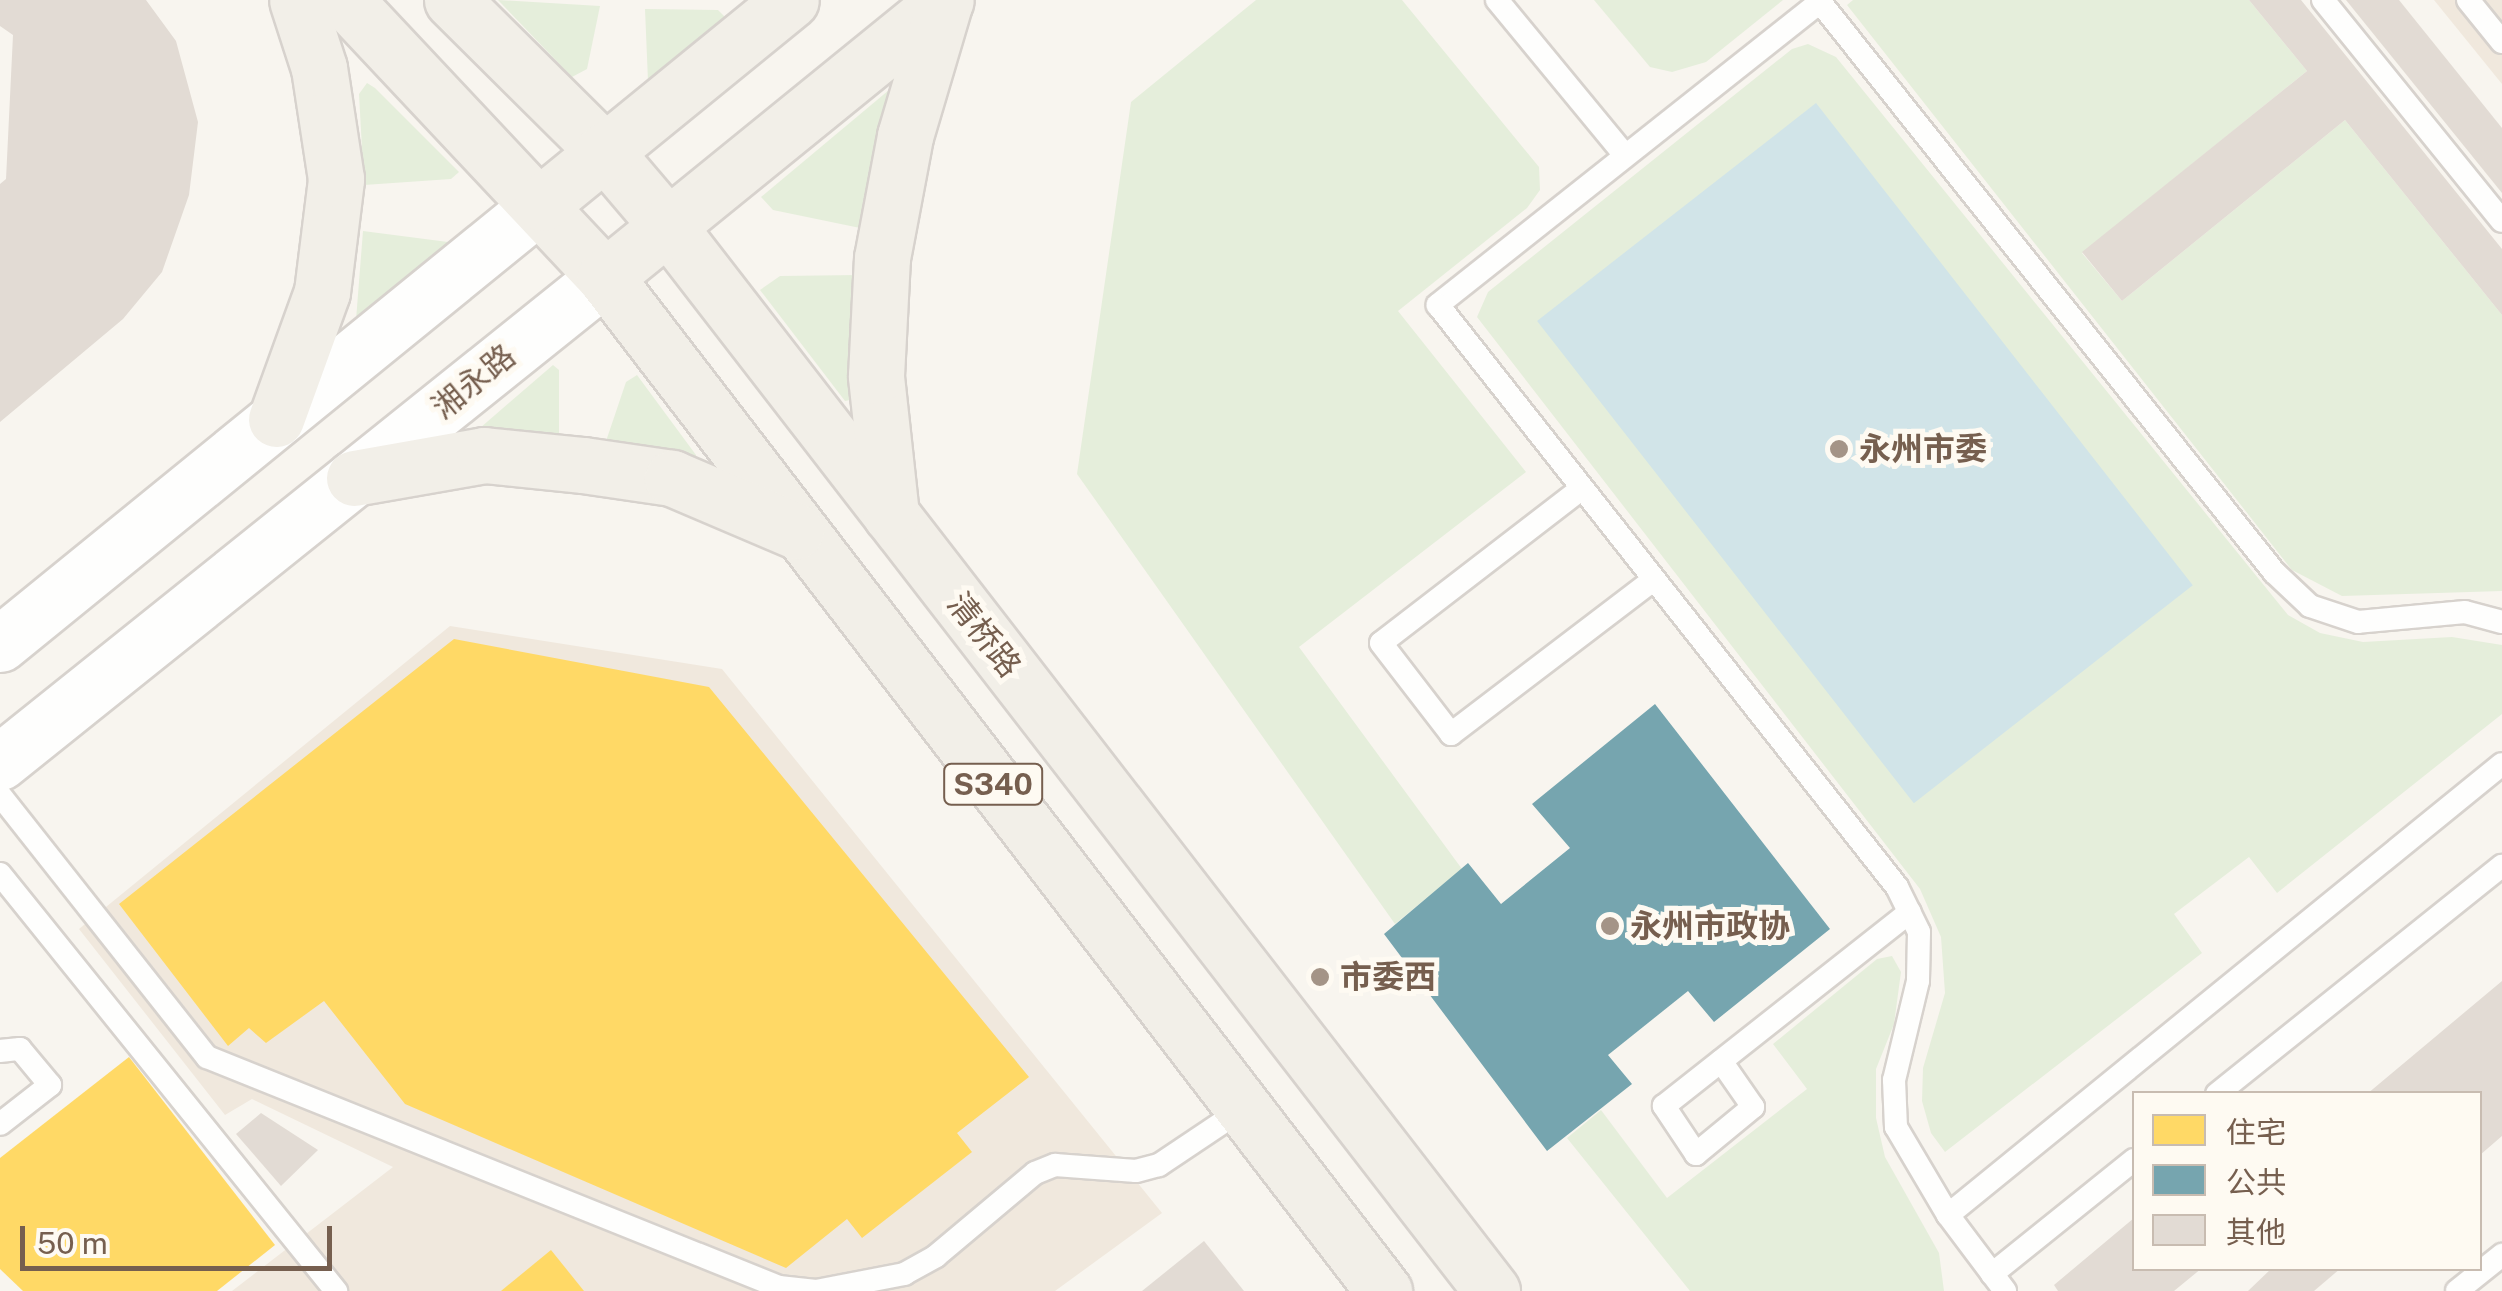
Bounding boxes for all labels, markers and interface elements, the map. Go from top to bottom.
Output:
street label: 湘永路 [425,337,523,427]
place label: 永州市委 [1859,430,1987,468]
marker: 永州市委 [1828,438,1850,460]
street label: 清桥路 [939,585,1029,685]
road number: S340 [943,759,1043,809]
place label: 永州市政协 [1630,907,1790,945]
marker: 永州市政协 [1599,915,1621,937]
place label: 市委西 [1340,958,1436,996]
marker: 市委西 [1309,966,1331,988]
legend [2132,1091,2482,1271]
text: 住宅 [2226,1114,2286,1150]
text: 公共 [2226,1164,2286,1200]
scale bar [25,1206,338,1268]
text: 其他 [2226,1214,2286,1250]
text: 50 m [37,1225,108,1261]

